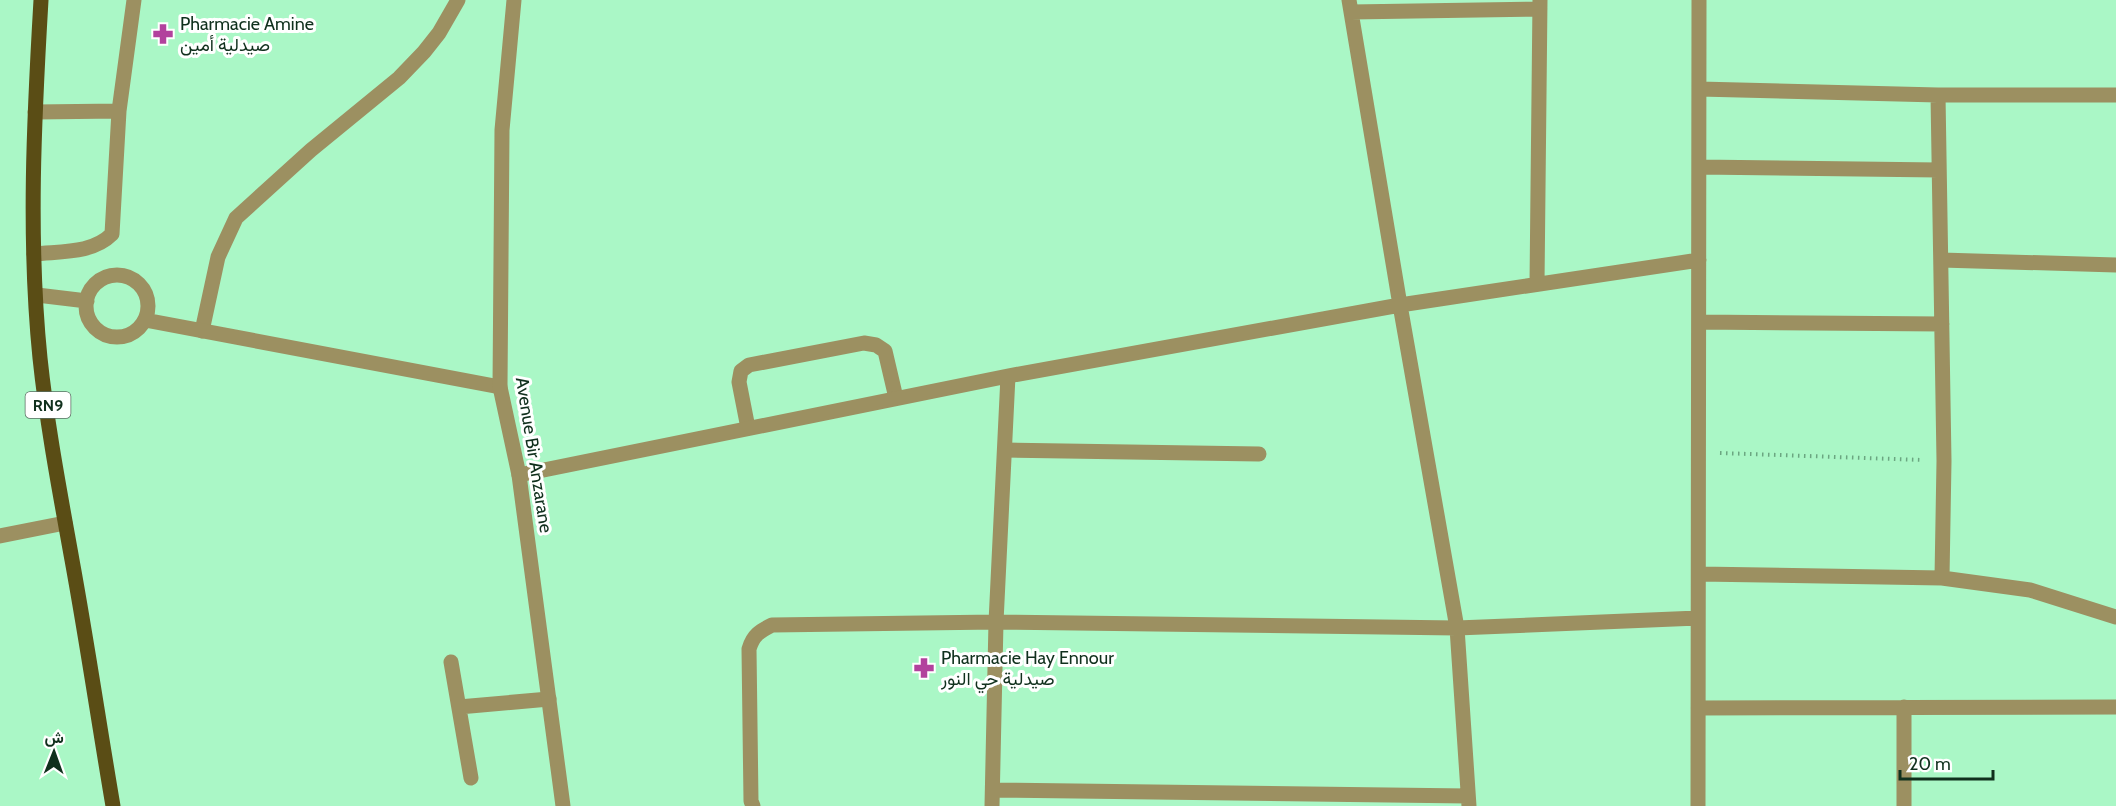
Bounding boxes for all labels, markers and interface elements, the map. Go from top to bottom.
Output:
place label: Pharmacie Amine صيدلية أمين [180,13,314,56]
pharmacy icon: Pharmacie Amine صيدلية أمين [151,22,175,46]
street label: Avenue Bir Anzarane [511,376,557,534]
road number: RN9 [26,392,70,418]
place label: Pharmacie Hay Ennour صيدلية حي النور [940,647,1114,694]
pharmacy icon: Pharmacie Hay Ennour صيدلية حي النور [912,656,936,680]
north arrow [24,722,84,782]
text: ش [44,728,64,747]
scale bar [1900,743,1993,781]
text: 20 m [1909,753,1951,775]

